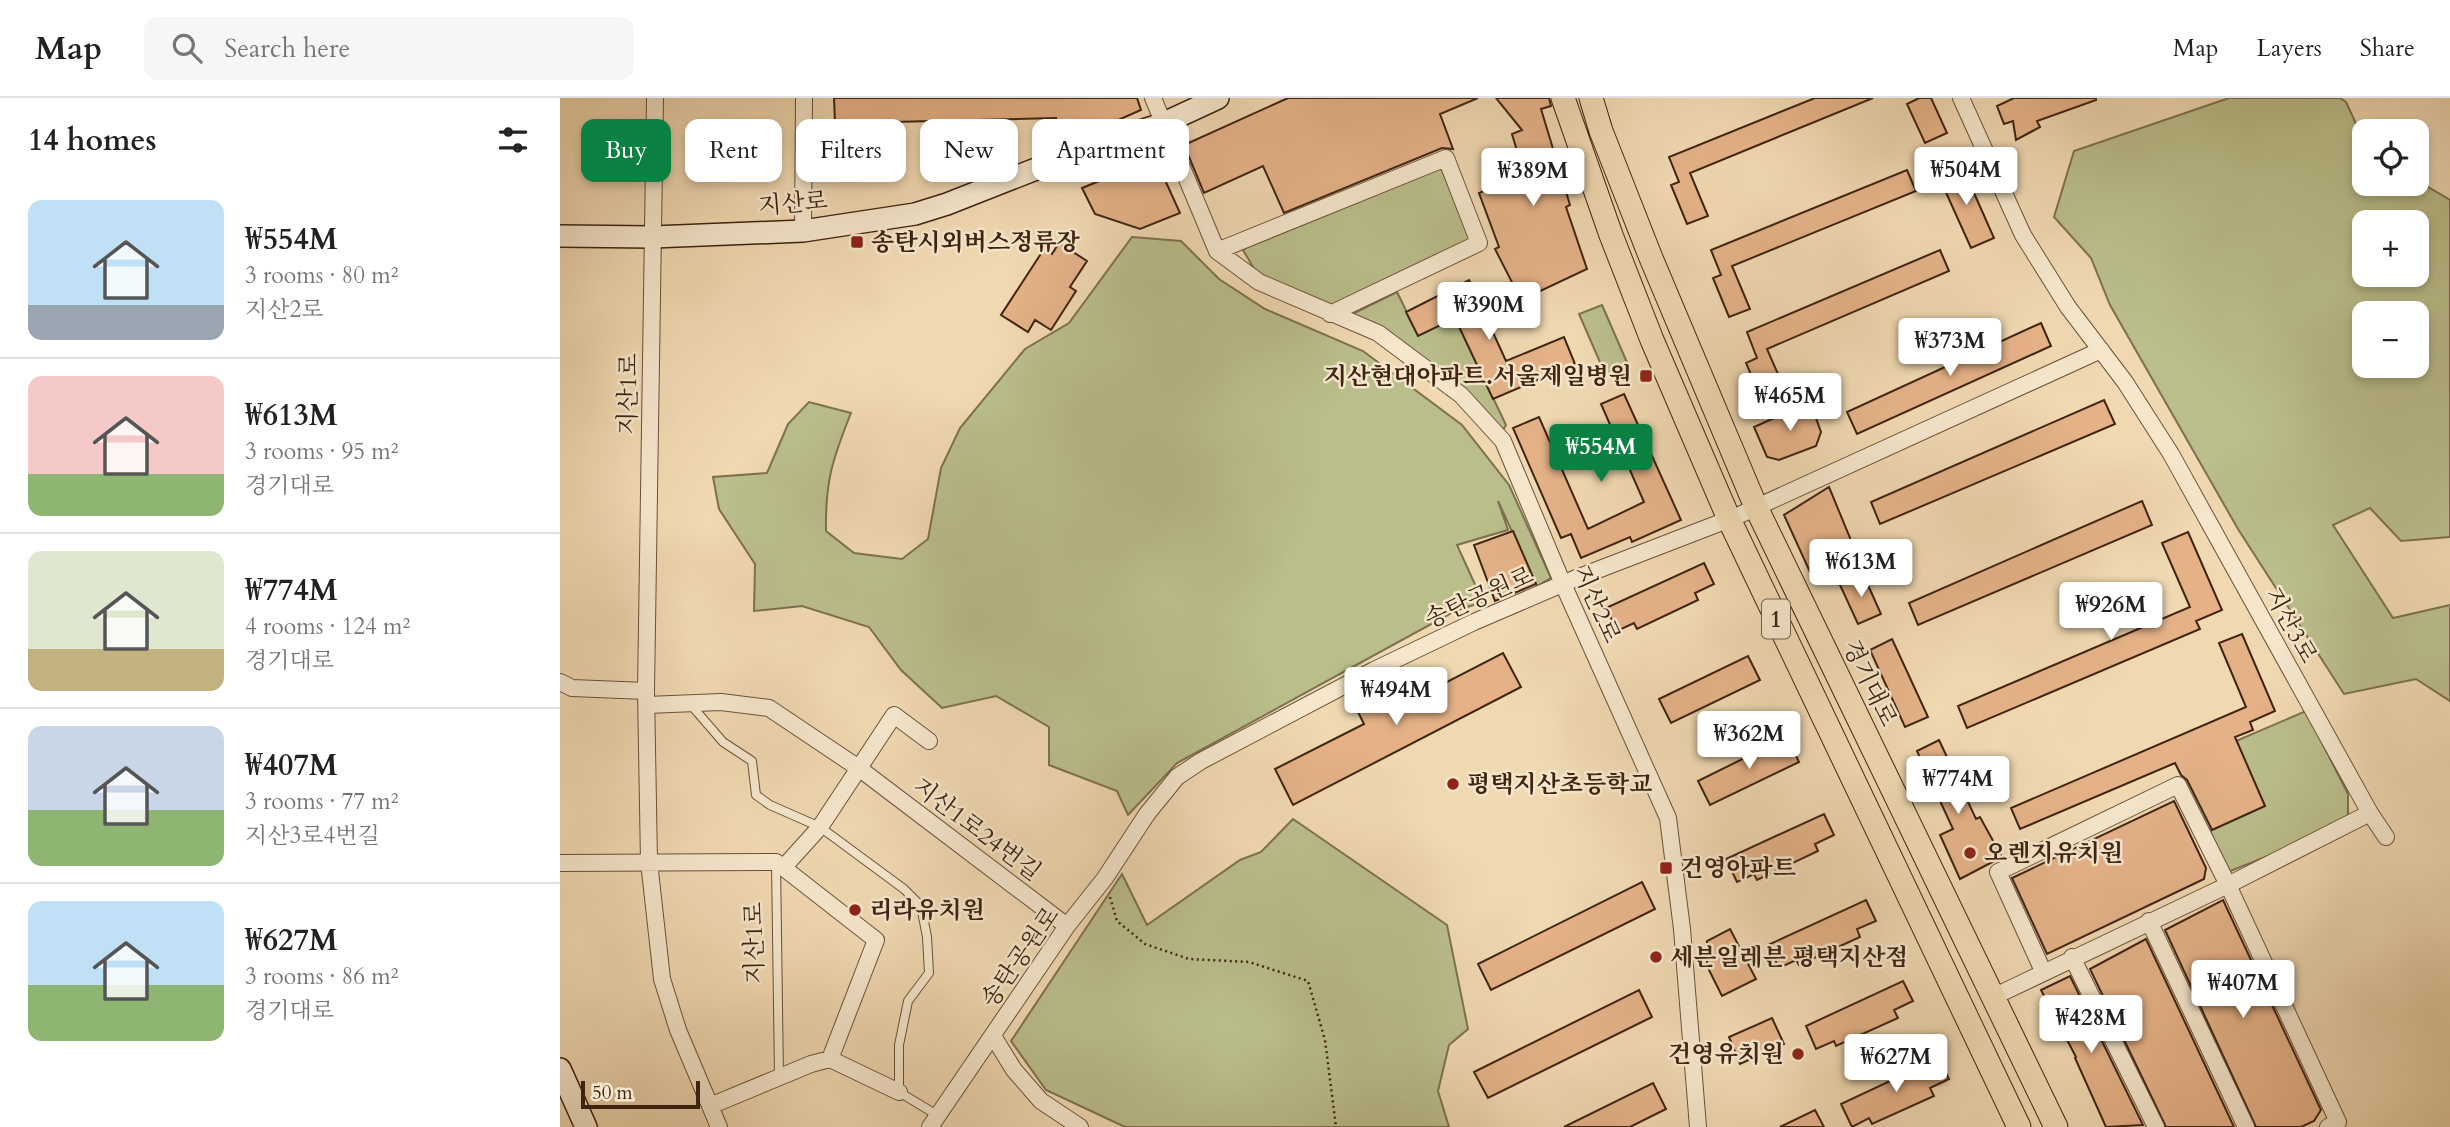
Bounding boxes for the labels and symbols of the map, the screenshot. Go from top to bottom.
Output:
pin: ₩389M [1484,148,1582,208]
pin: ₩504M [1917,148,2015,207]
street label: 지산로 [757,184,829,223]
place label: 송탄시외버스정류장 [871,226,1080,259]
marker: 송탄시외버스정류장 [849,234,865,250]
pin: ₩390M [1440,282,1538,342]
pin: ₩373M [1901,318,1999,378]
street label: 지산1로 [611,353,646,435]
place label: 지산현대아파트.서울제일병원 [1324,360,1632,393]
marker: 지산현대아파트.서울제일병원 [1638,368,1654,384]
pin: ₩465M [1741,374,1839,433]
pin: ₩554M [1552,424,1650,484]
pin: ₩613M [1812,540,1910,599]
street label: 송탄공원로 [1420,559,1539,636]
street label: 지산2로 [1565,560,1628,648]
street label: 지산3로 [2256,581,2325,669]
pin: ₩926M [2062,582,2160,642]
road number: 1 [1762,600,1790,638]
street label: 경기대로 [1834,634,1905,732]
pin: ₩494M [1347,668,1445,727]
pin: ₩362M [1700,712,1798,771]
pin: ₩774M [1909,756,2007,816]
place label: 평택지산초등학교 [1467,768,1652,801]
street label: 지산1로24번길 [906,770,1048,889]
marker: 평택지산초등학교 [1445,776,1461,792]
place label: 오렌지유치원 [1984,837,2123,870]
marker: 오렌지유치원 [1962,845,1978,861]
place label: 건영아파트 [1680,852,1796,885]
marker: 건영아파트 [1658,860,1674,876]
place label: 리라유치원 [869,894,985,927]
street label: 송탄공원로 [974,900,1067,1014]
street label: 지산1로 [737,902,772,984]
marker: 리라유치원 [847,902,863,918]
place label: 세븐일레븐 평택지산점 [1670,941,1908,974]
marker: 세븐일레븐 평택지산점 [1648,949,1664,965]
pin: ₩407M [2194,960,2292,1020]
pin: ₩428M [2042,996,2140,1055]
pin: ₩627M [1847,1034,1945,1094]
place label: 건영유치원 [1668,1038,1784,1071]
marker: 건영유치원 [1790,1046,1806,1062]
scale bar [581,1078,700,1110]

